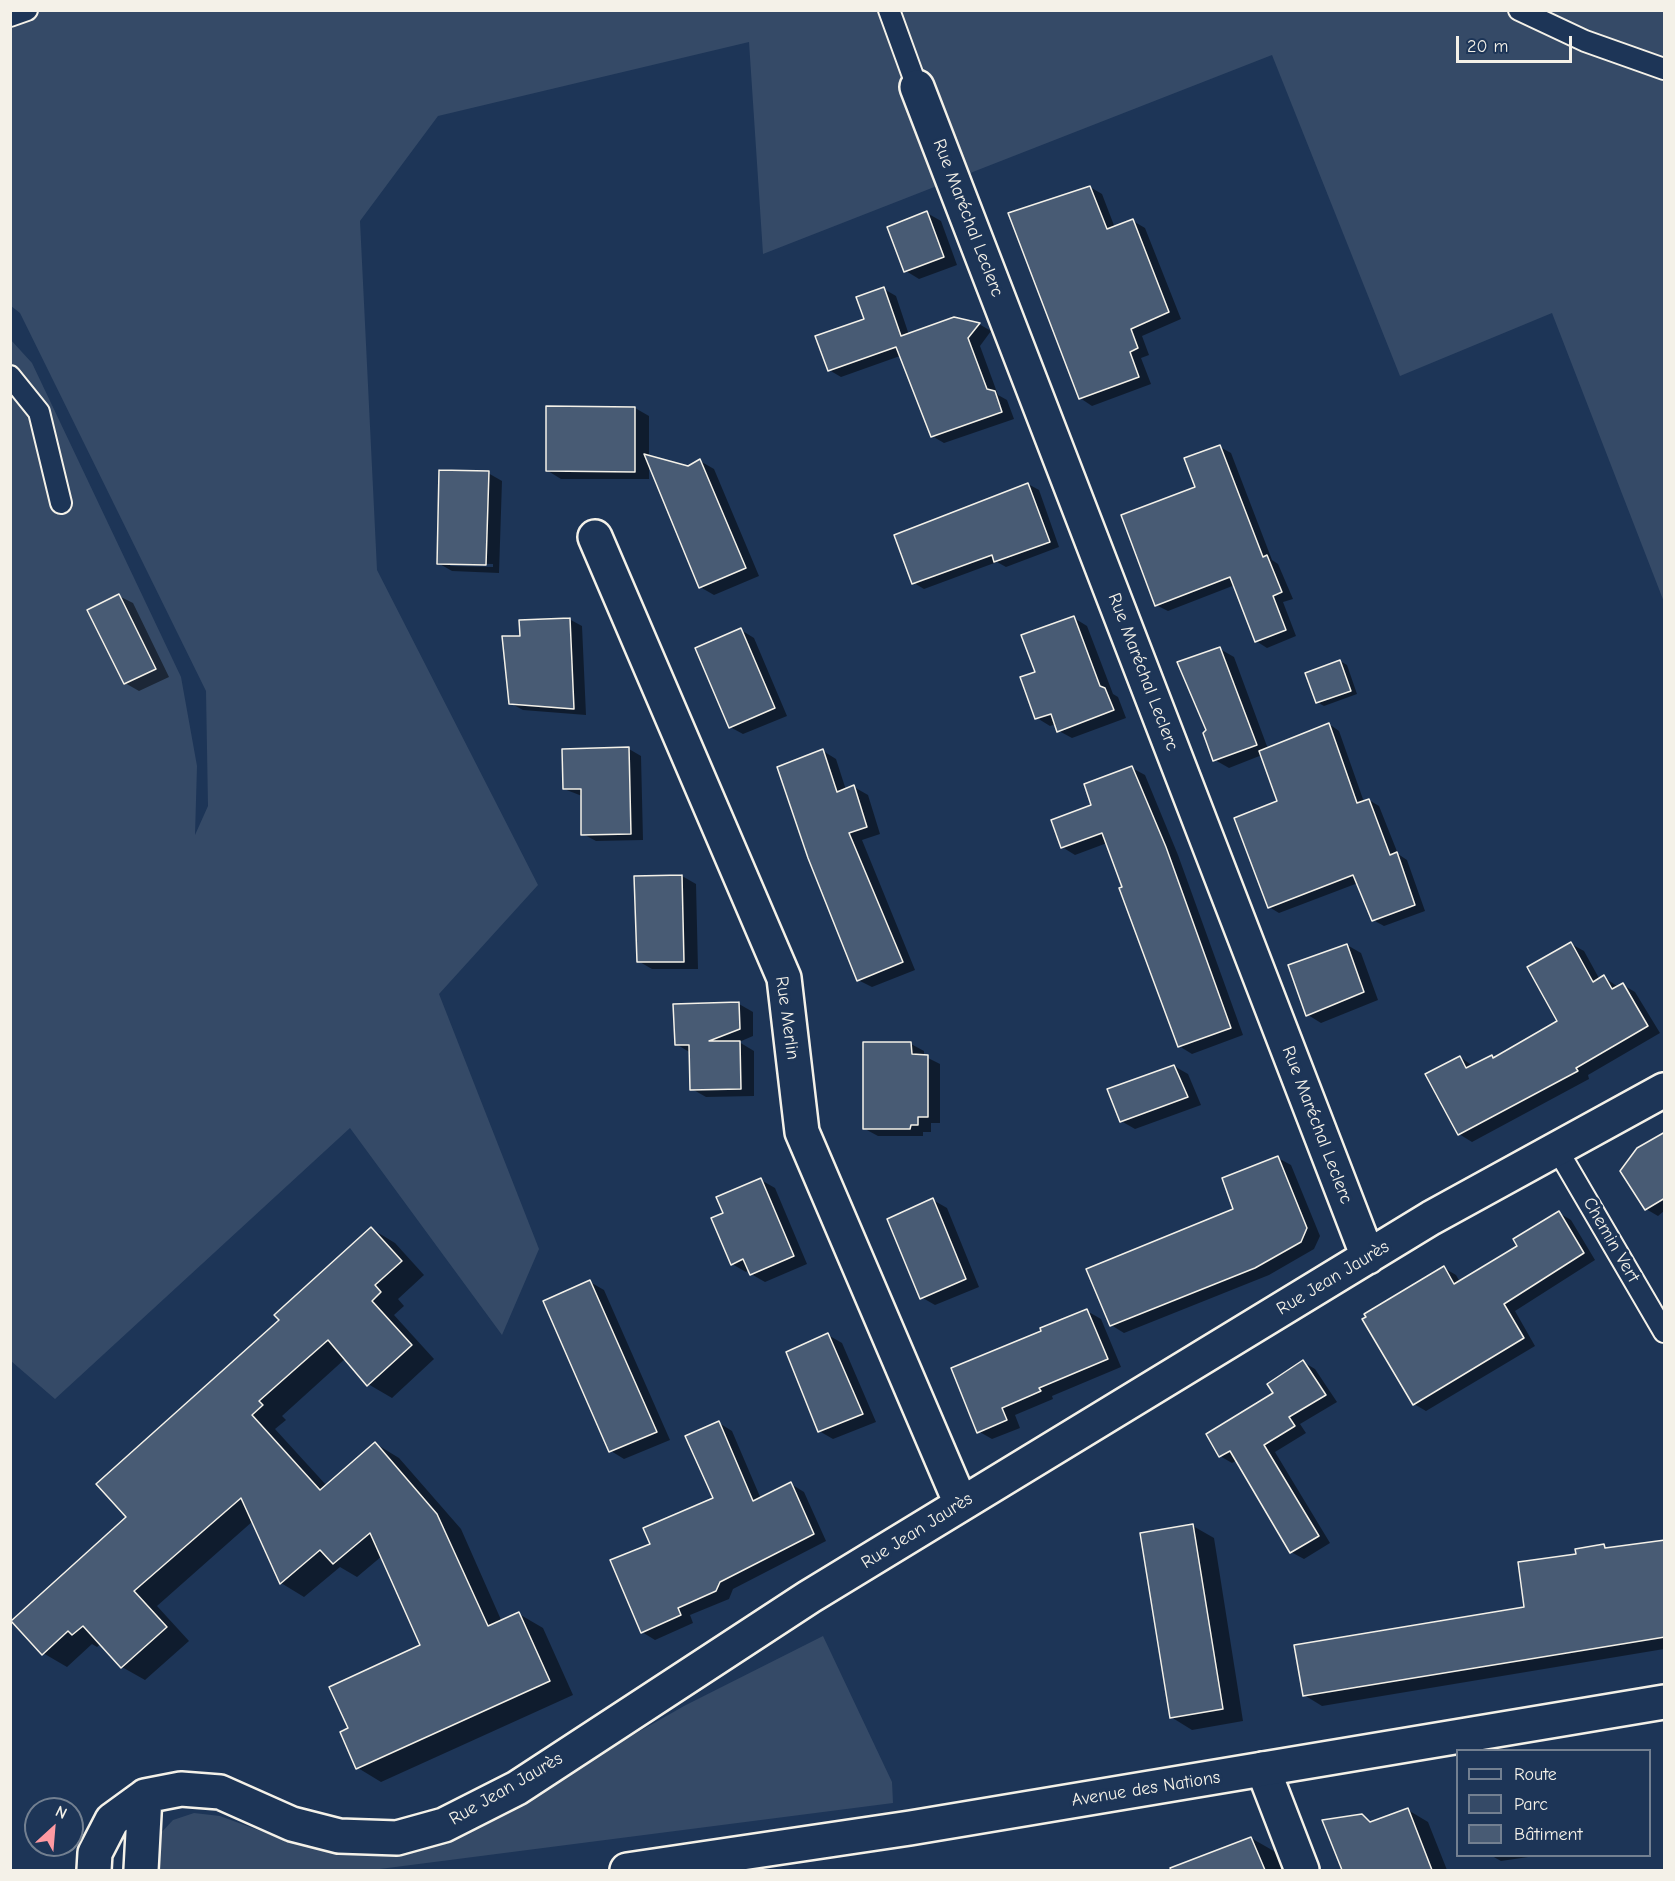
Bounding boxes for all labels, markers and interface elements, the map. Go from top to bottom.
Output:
scale bar [1459,24,1574,62]
text: 20 m [1467,36,1508,57]
street label: Rue Maréchal Leclerc [928,136,1008,300]
street label: Rue Maréchal Leclerc [1103,590,1183,754]
street label: Rue Merlin [770,975,804,1061]
street label: Rue Maréchal Leclerc [1277,1043,1357,1207]
street label: Chemin Vert [1578,1194,1644,1286]
street label: Rue Jean Jaurès [1273,1236,1393,1320]
street label: Rue Jean Jaurès [857,1488,977,1574]
street label: Rue Jean Jaurès [445,1748,567,1830]
legend [1456,1749,1651,1857]
text: Route [1514,1764,1557,1785]
street label: Avenue des Nations [1070,1767,1222,1811]
text: Parc [1514,1794,1548,1815]
north arrow [24,1797,84,1857]
text: N [52,1802,70,1823]
text: Bâtiment [1514,1824,1583,1845]

